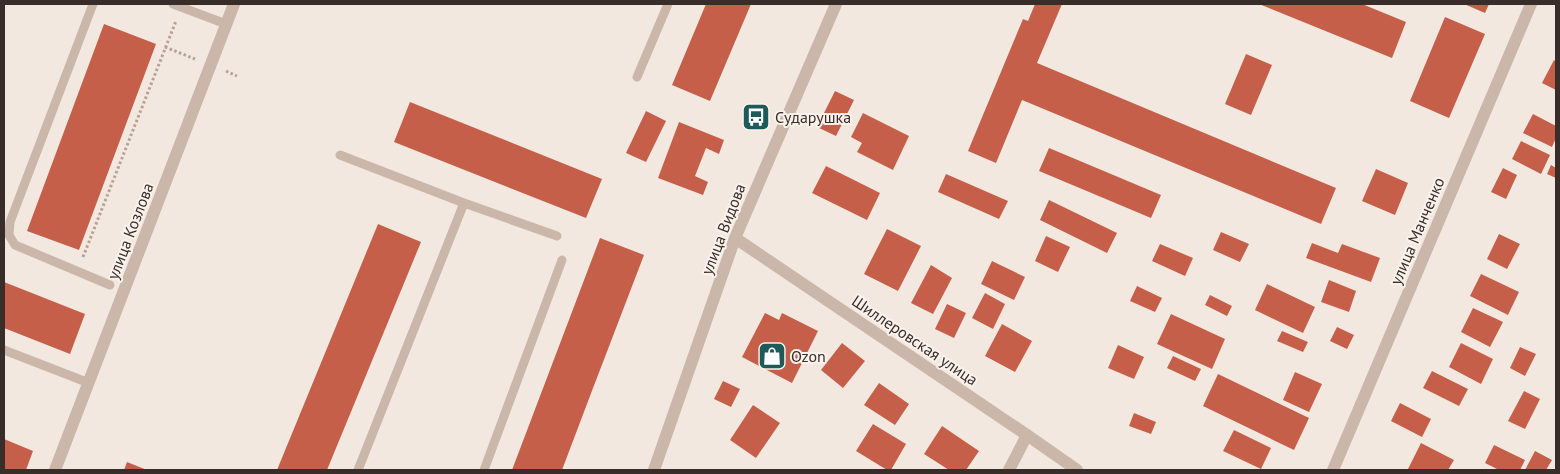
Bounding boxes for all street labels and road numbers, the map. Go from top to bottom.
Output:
street label: улица Манченко [1385,174,1449,288]
street label: улица Козлова [102,180,158,282]
street label: улица Видова [696,180,750,278]
street label: Шиллеровская улица [848,290,982,390]

